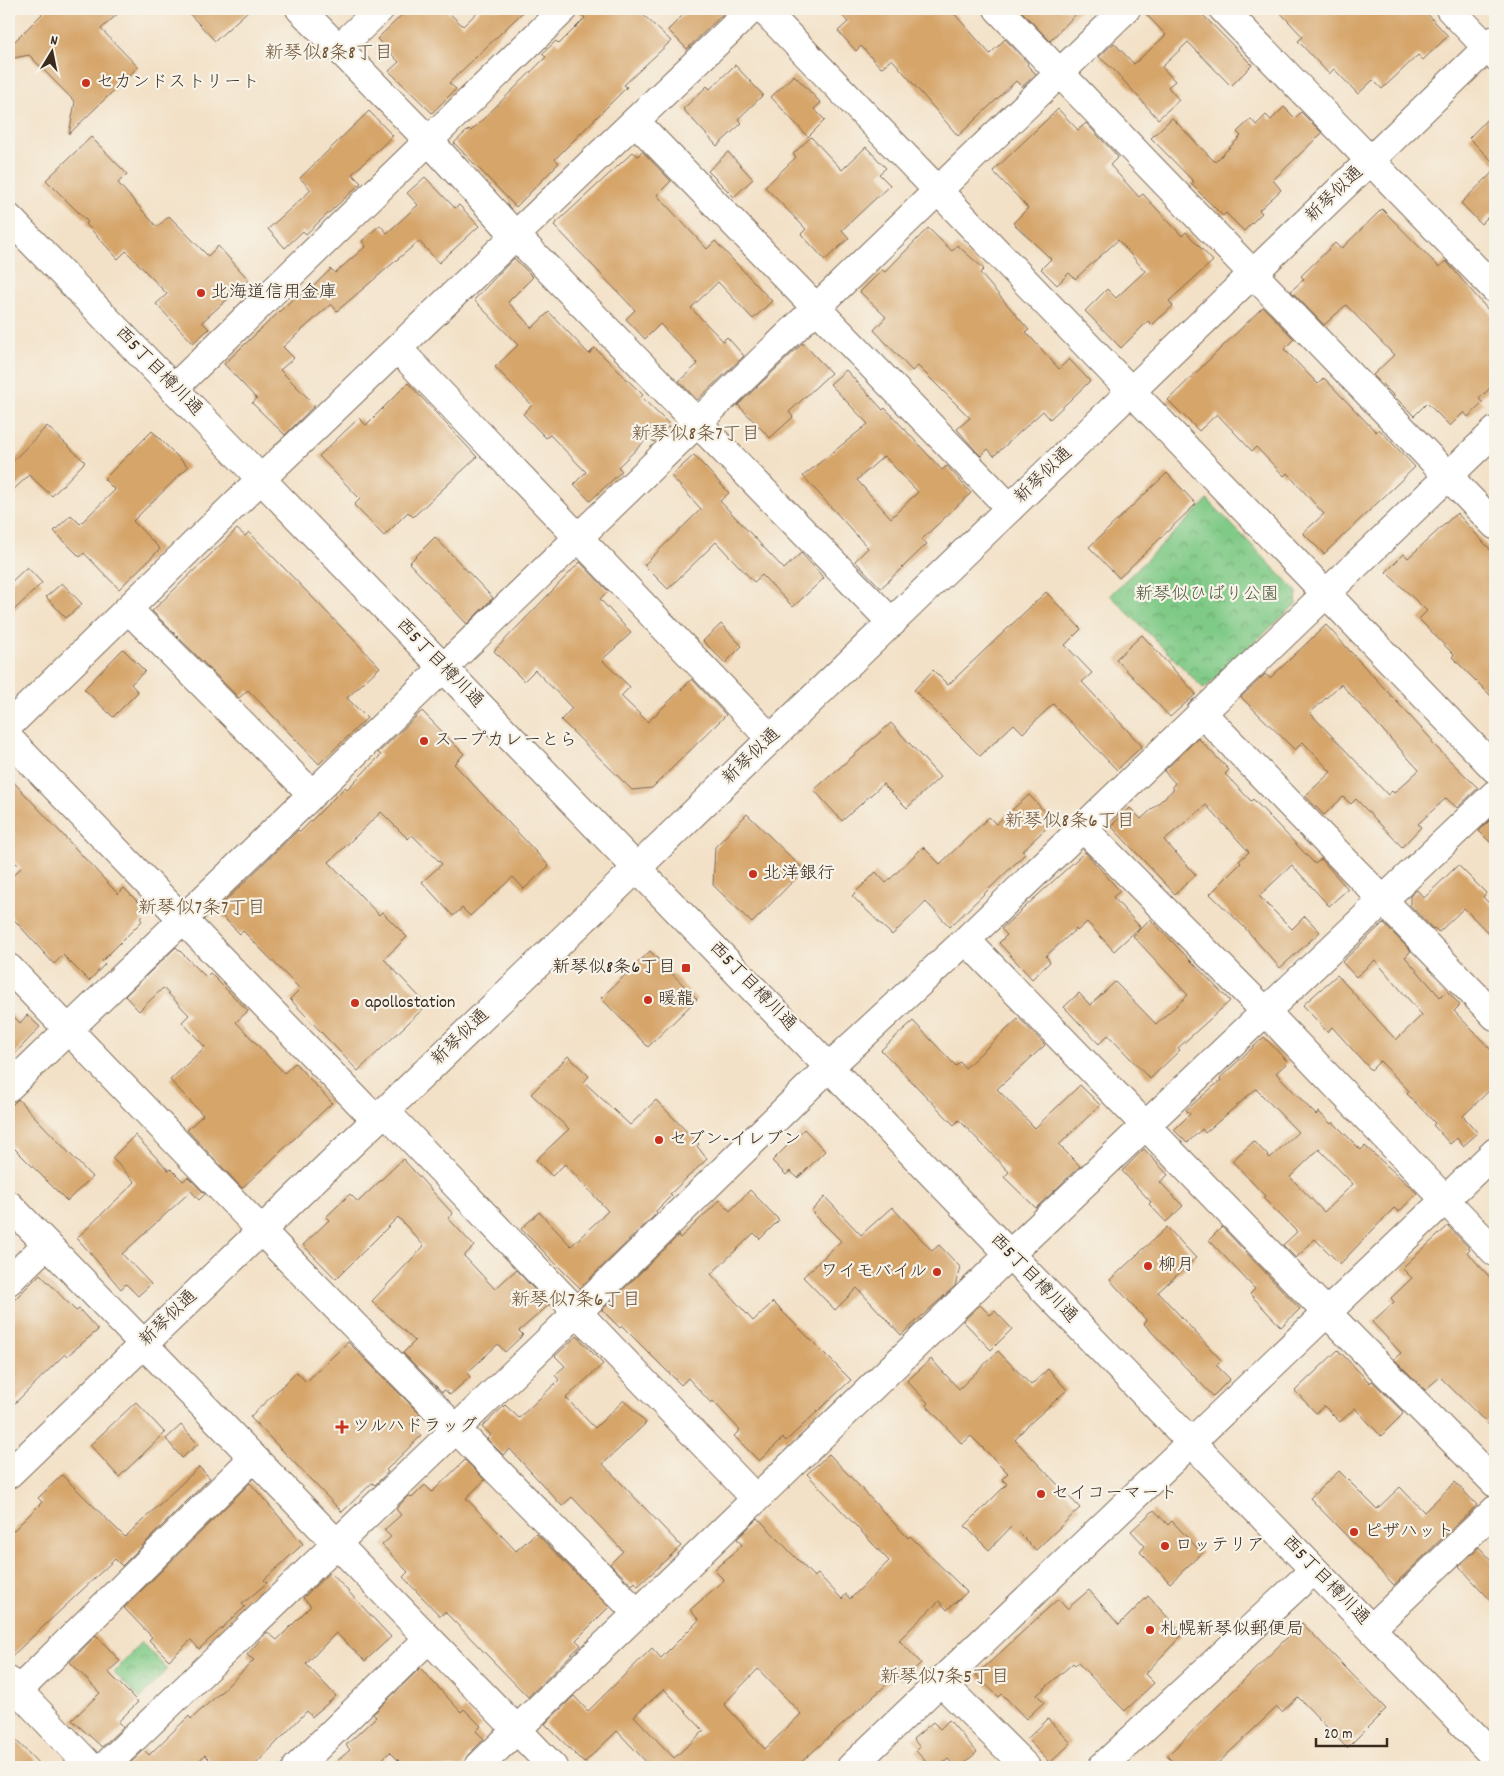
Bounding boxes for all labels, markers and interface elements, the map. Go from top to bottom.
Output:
north arrow [28,28,78,78]
text: N [49,31,59,52]
district label: 新琴似8条8丁目 [264,41,394,68]
place label: セカンドストリート [96,71,259,96]
marker: セカンドストリート [80,77,92,89]
street label: 新琴似通 [1300,161,1370,229]
place label: 北海道信用金庫 [211,281,337,306]
marker: 北海道信用金庫 [195,287,207,299]
street label: 西5丁目樽川通 [109,321,207,423]
district label: 新琴似8条7丁目 [632,422,760,449]
street label: 新琴似通 [1009,442,1079,510]
park label: 新琴似ひばり公園 [1135,583,1279,608]
street label: 西5丁目樽川通 [390,613,488,715]
street label: 新琴似通 [717,723,787,791]
place label: スープカレーとら [434,729,577,754]
marker: スープカレーとら [418,735,430,747]
district label: 新琴似8条6丁目 [1005,809,1135,836]
place label: 北洋銀行 [763,862,835,887]
marker: 北洋銀行 [747,868,759,880]
district label: 新琴似7条7丁目 [138,896,266,923]
street label: 西5丁目樽川通 [703,936,801,1038]
place label: 新琴似8条6丁目 [552,956,676,981]
marker: 新琴似8条6丁目 [680,962,692,974]
place label: 暖龍 [658,988,694,1013]
place label: apollostation [365,991,455,1016]
marker: 暖龍 [642,994,654,1006]
marker: apollostation [349,997,361,1009]
street label: 新琴似通 [426,1004,496,1072]
place label: セブン-イレブン [669,1128,801,1153]
marker: セブン-イレブン [653,1134,665,1146]
street label: 西5丁目樽川通 [984,1228,1082,1330]
place label: 柳月 [1158,1254,1194,1279]
place label: ワイモバイル [820,1260,927,1285]
marker: 柳月 [1142,1260,1154,1272]
marker: ワイモバイル [931,1266,943,1278]
street label: 新琴似通 [134,1285,204,1353]
district label: 新琴似7条6丁目 [511,1288,641,1315]
place label: ツルハドラッグ [352,1415,477,1440]
marker: ツルハドラッグ [336,1421,348,1433]
place label: セイコーマート [1051,1482,1177,1507]
marker: セイコーマート [1035,1488,1047,1500]
place label: ピザハット [1364,1520,1454,1545]
marker: ピザハット [1348,1526,1360,1538]
street label: 西5丁目樽川通 [1276,1530,1374,1632]
place label: ロッテリア [1175,1534,1265,1559]
marker: ロッテリア [1159,1540,1171,1552]
place label: 札幌新琴似郵便局 [1160,1618,1304,1643]
marker: 札幌新琴似郵便局 [1144,1624,1156,1636]
district label: 新琴似7条5丁目 [880,1665,1010,1692]
scale bar [1316,1716,1388,1748]
text: 20 m [1324,1724,1352,1746]

